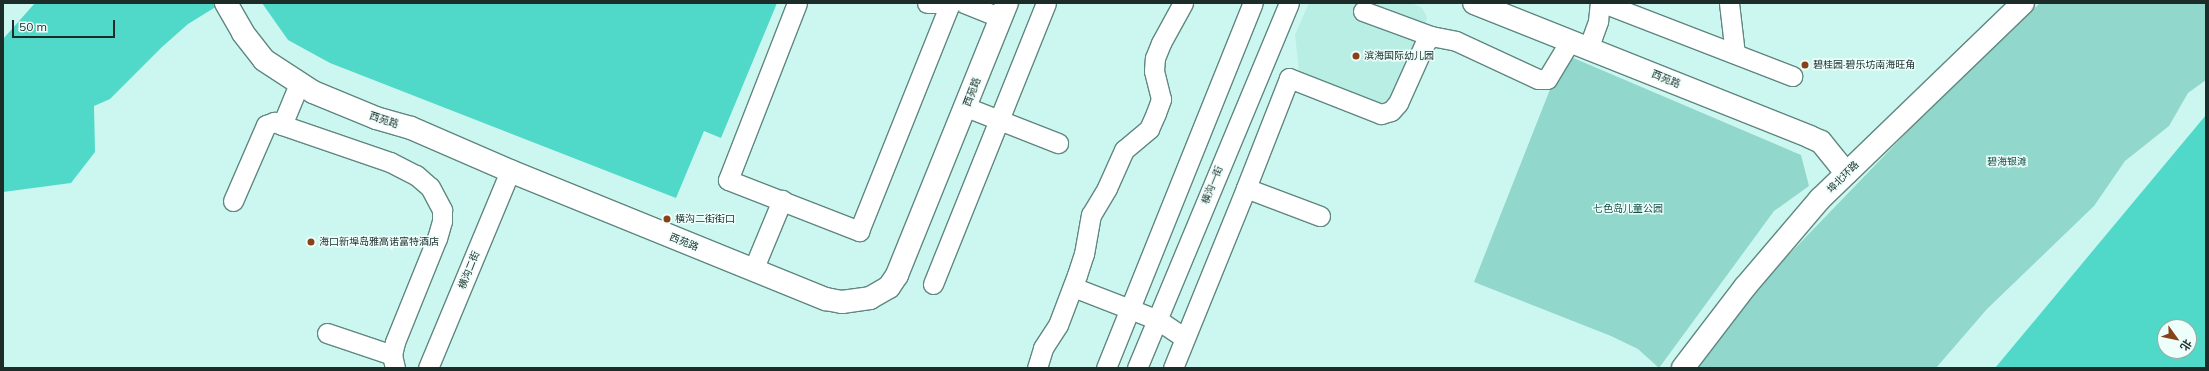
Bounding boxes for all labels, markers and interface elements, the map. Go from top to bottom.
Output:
scale bar [14,12,117,38]
text: 50 m [19,19,47,34]
place label: 滨海国际幼儿园 [1364,50,1434,62]
marker: 滨海国际幼儿园 [1351,51,1361,61]
place label: 碧桂园·碧乐坊南海旺角 [1813,59,1915,71]
marker: 碧桂园·碧乐坊南海旺角 [1800,60,1810,70]
street label: 西苑路 [1650,68,1682,90]
street label: 西苑路 [961,76,983,108]
street label: 西苑路 [368,110,400,130]
park label: 碧海银滩 [1987,156,2027,168]
street label: 埠北环路 [1825,159,1861,195]
street label: 横沟一街 [1199,164,1225,206]
park label: 七色岛儿童公园 [1593,203,1663,215]
place label: 横沟二街街口 [675,213,735,225]
marker: 横沟二街街口 [662,214,672,224]
street label: 西苑路 [668,231,700,253]
place label: 海口新埠岛雅高诺富特酒店 [319,236,439,248]
marker: 海口新埠岛雅高诺富特酒店 [306,237,316,247]
street label: 横沟二街 [456,249,482,291]
north arrow [2157,319,2197,359]
text: 北 [2177,337,2195,353]

